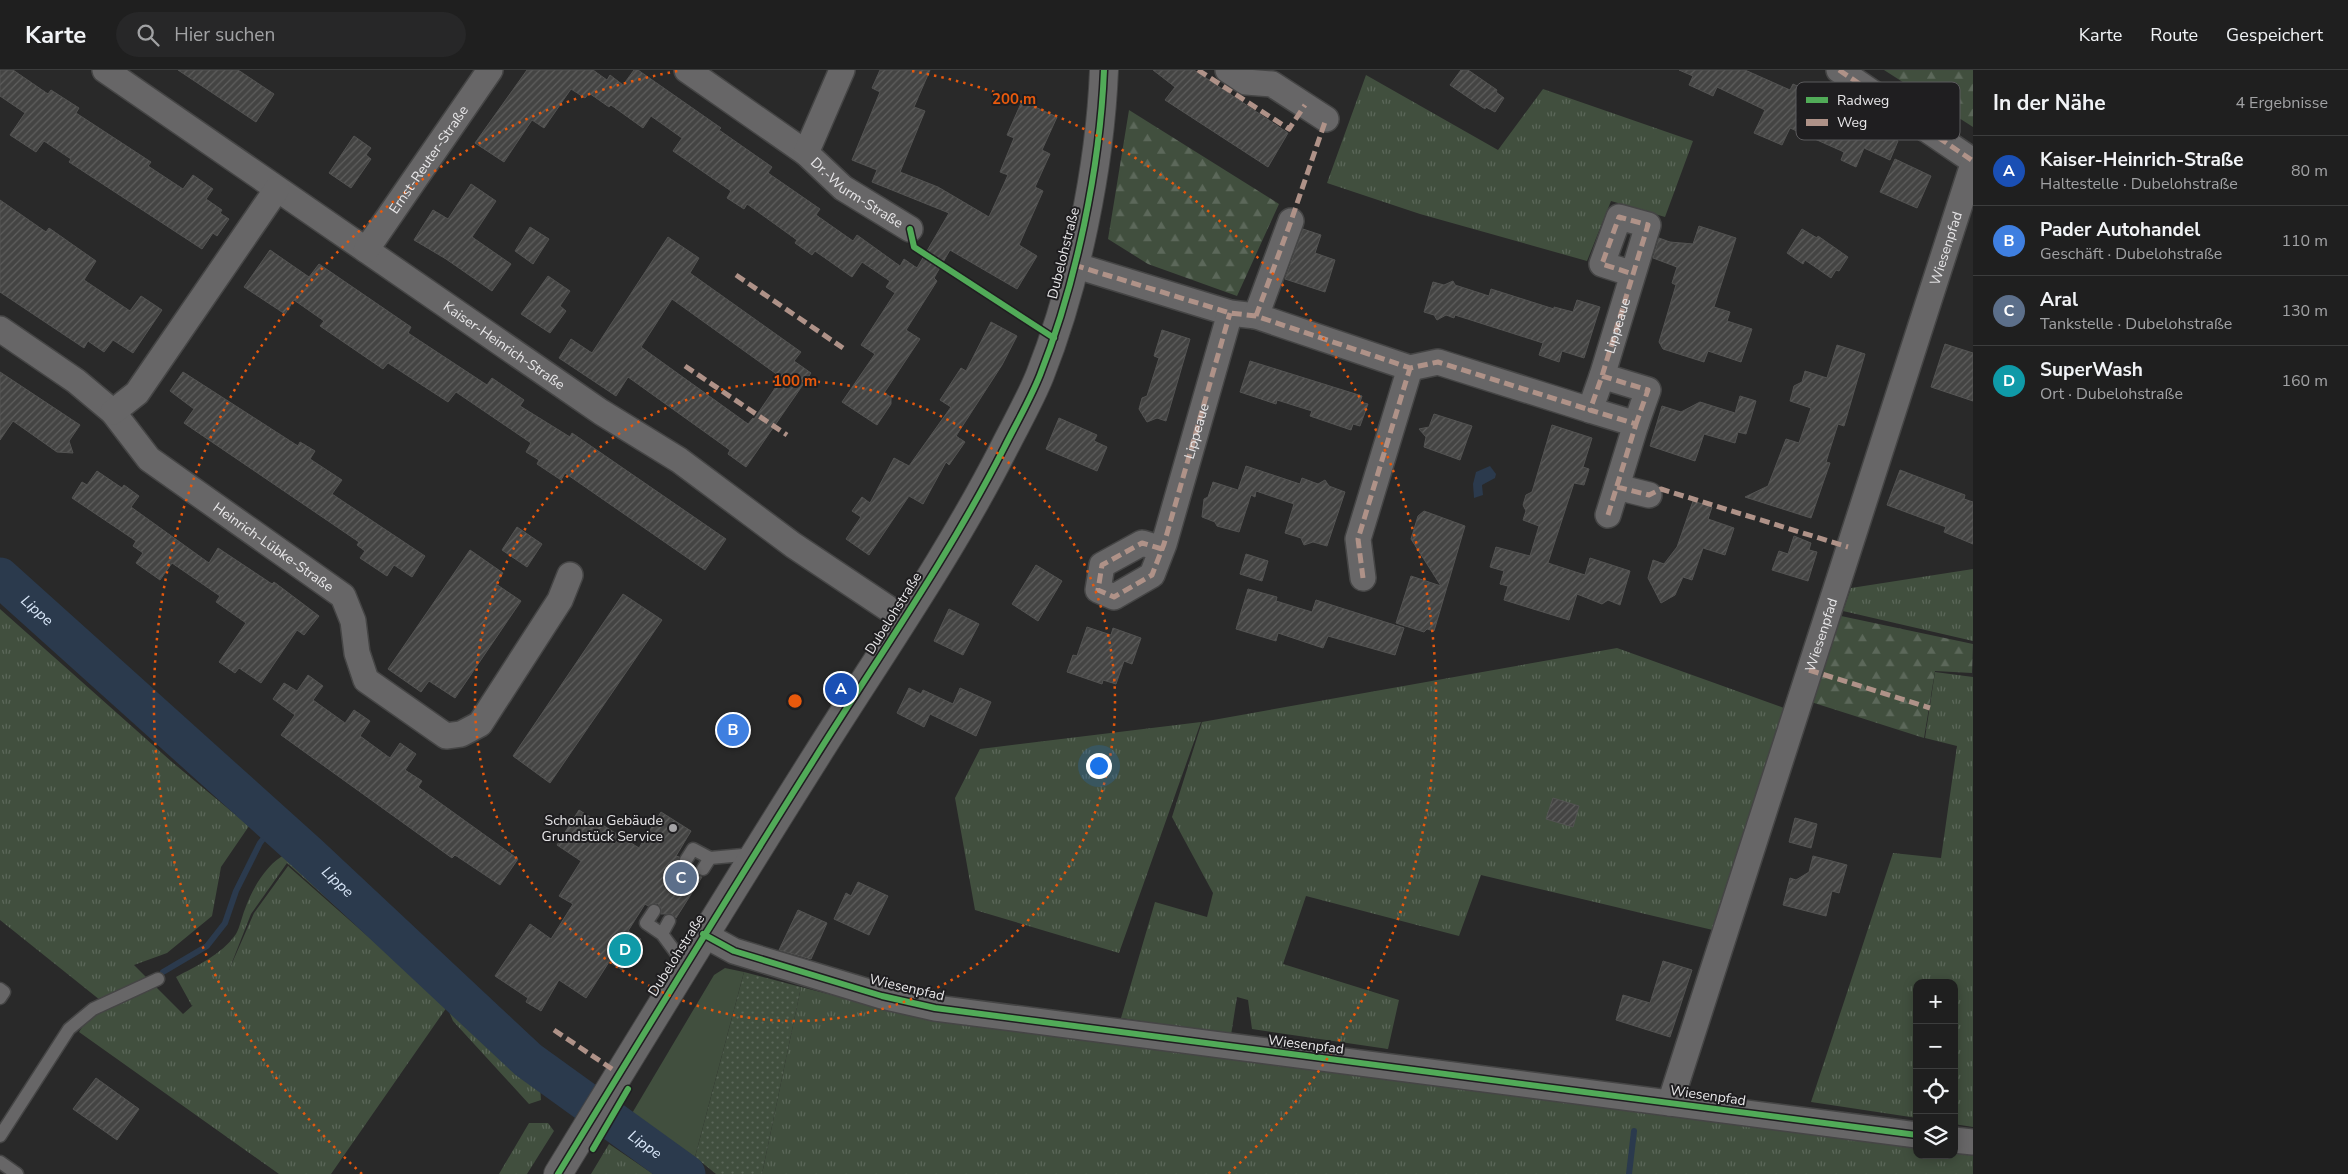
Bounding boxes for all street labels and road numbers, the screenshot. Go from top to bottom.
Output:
street label: Ernst-Reuter-Straße [385,102,473,218]
street label: Dr.-Wurm-Straße [806,153,907,233]
street label: Dubelohstraße [1043,205,1084,301]
street label: Wiesenpfad [1925,209,1967,288]
street label: Lippeaue [1600,296,1635,356]
street label: Kaiser-Heinrich-Straße [439,297,569,394]
street label: Lippeaue [1180,401,1214,461]
street label: Heinrich-Lübke-Straße [209,498,337,596]
street label: Dubelohstraße [861,569,926,658]
street label: Wiesenpfad [1801,596,1842,674]
street label: Dubelohstraße [644,911,709,1000]
street label: Wiesenpfad [867,970,946,1005]
street label: Wiesenpfad [1267,1030,1345,1059]
street label: Wiesenpfad [1669,1081,1747,1110]

